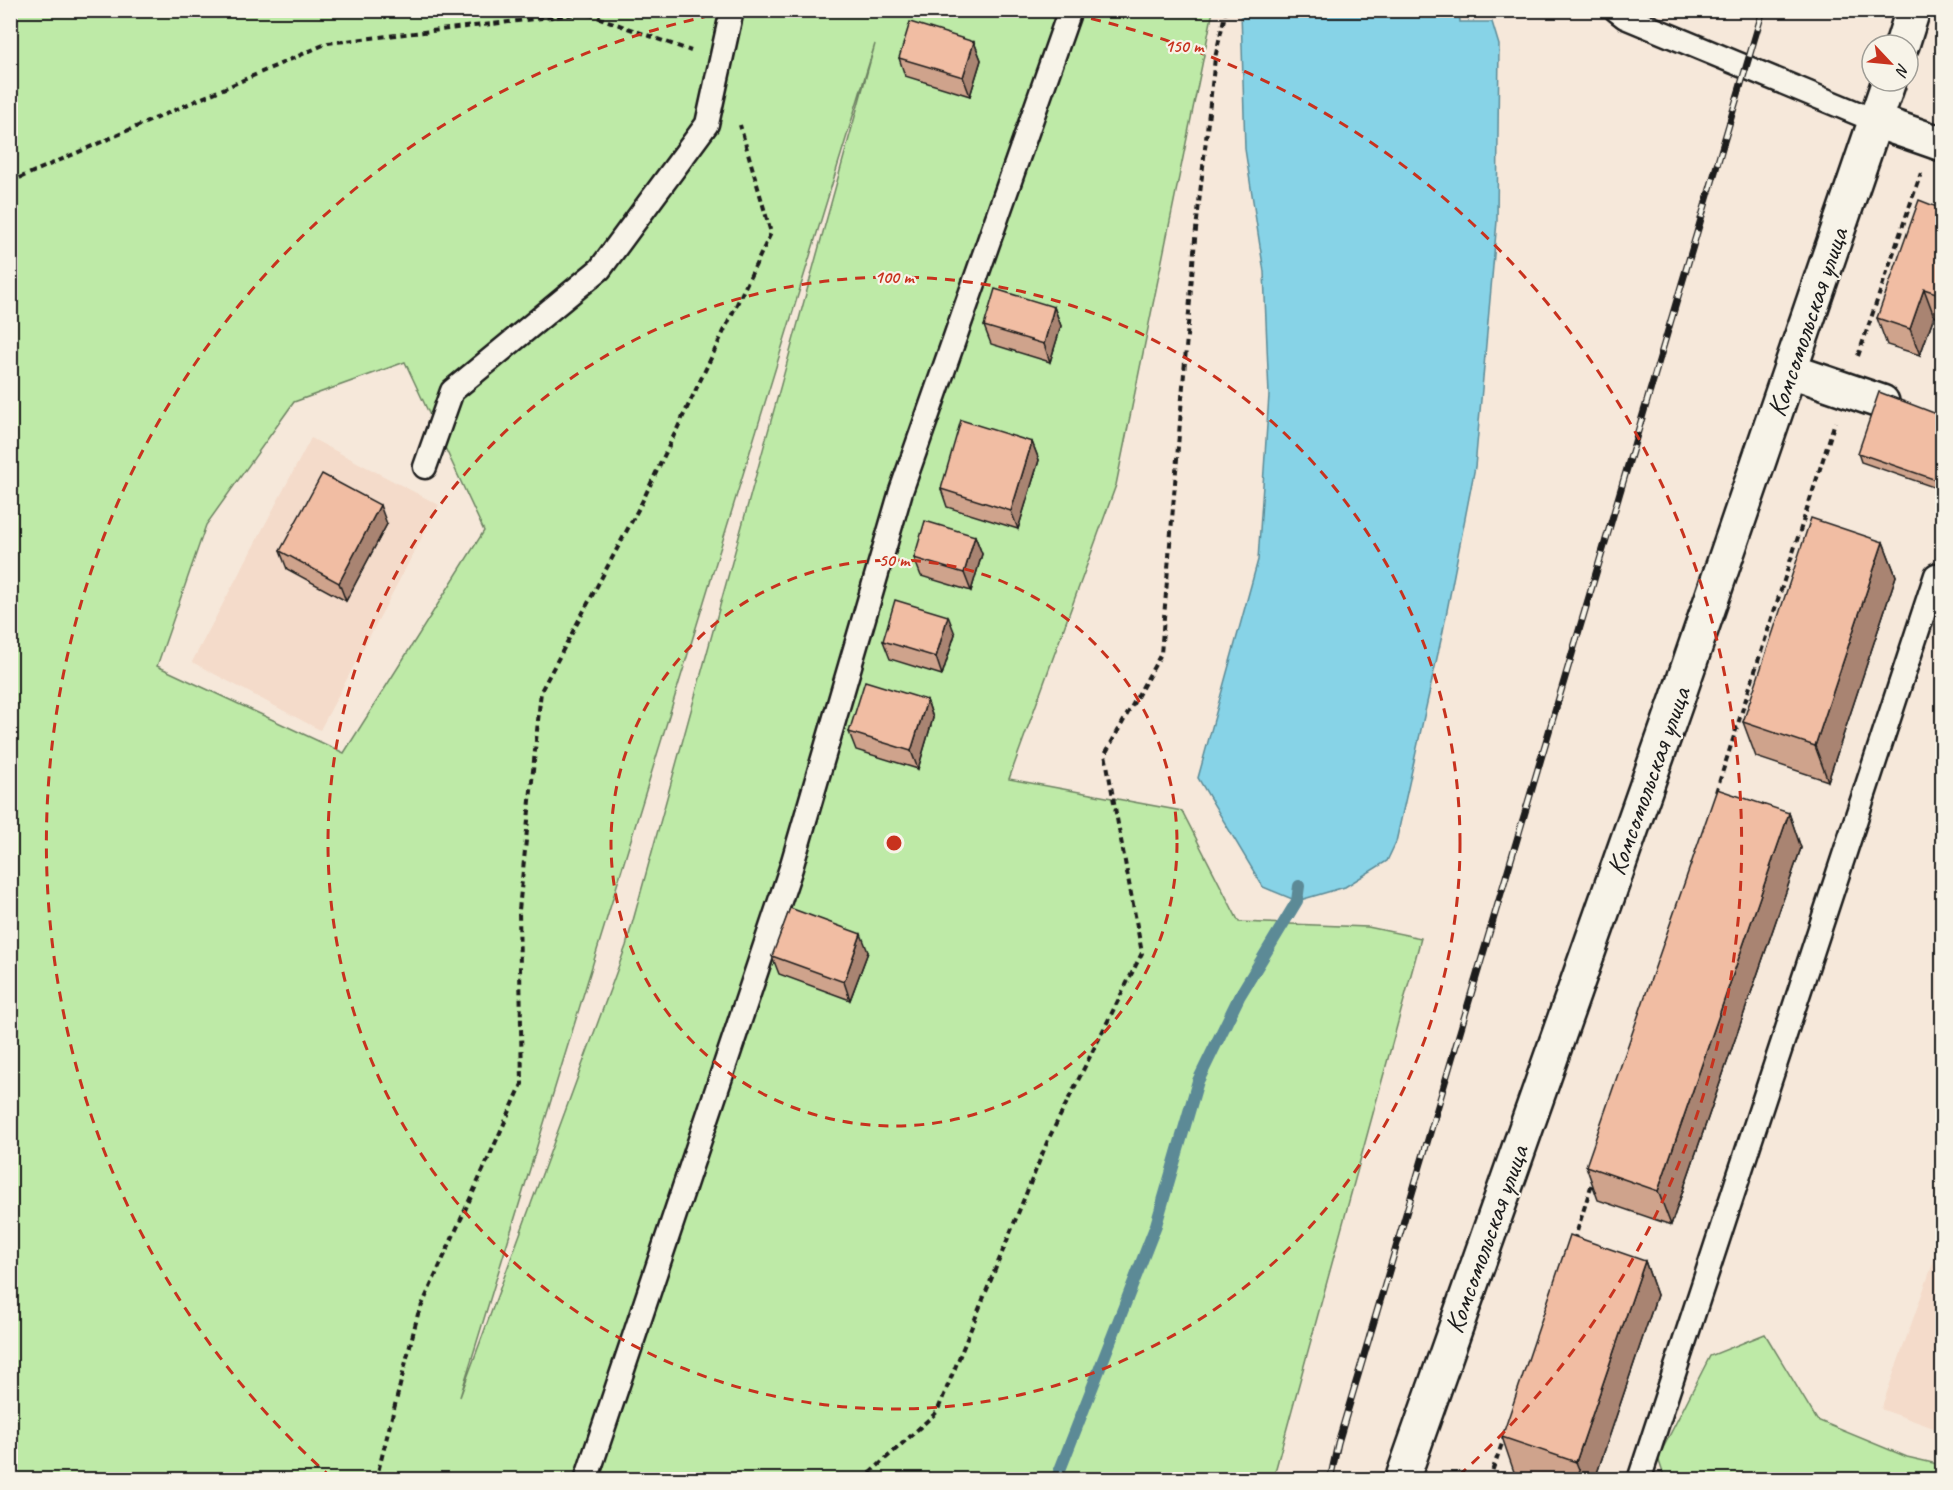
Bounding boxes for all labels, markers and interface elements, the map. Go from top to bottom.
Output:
north arrow [1860,33,1920,93]
text: 150 m [1165,35,1205,57]
text: N [1890,60,1914,81]
street label: Комсомольская улица [1758,221,1856,421]
text: 100 m [875,266,915,288]
text: 50 m [879,549,911,571]
street label: Комсомольская улица [1598,681,1699,880]
centre of rings [884,833,904,853]
street label: Комсомольская улица [1436,1139,1537,1338]

